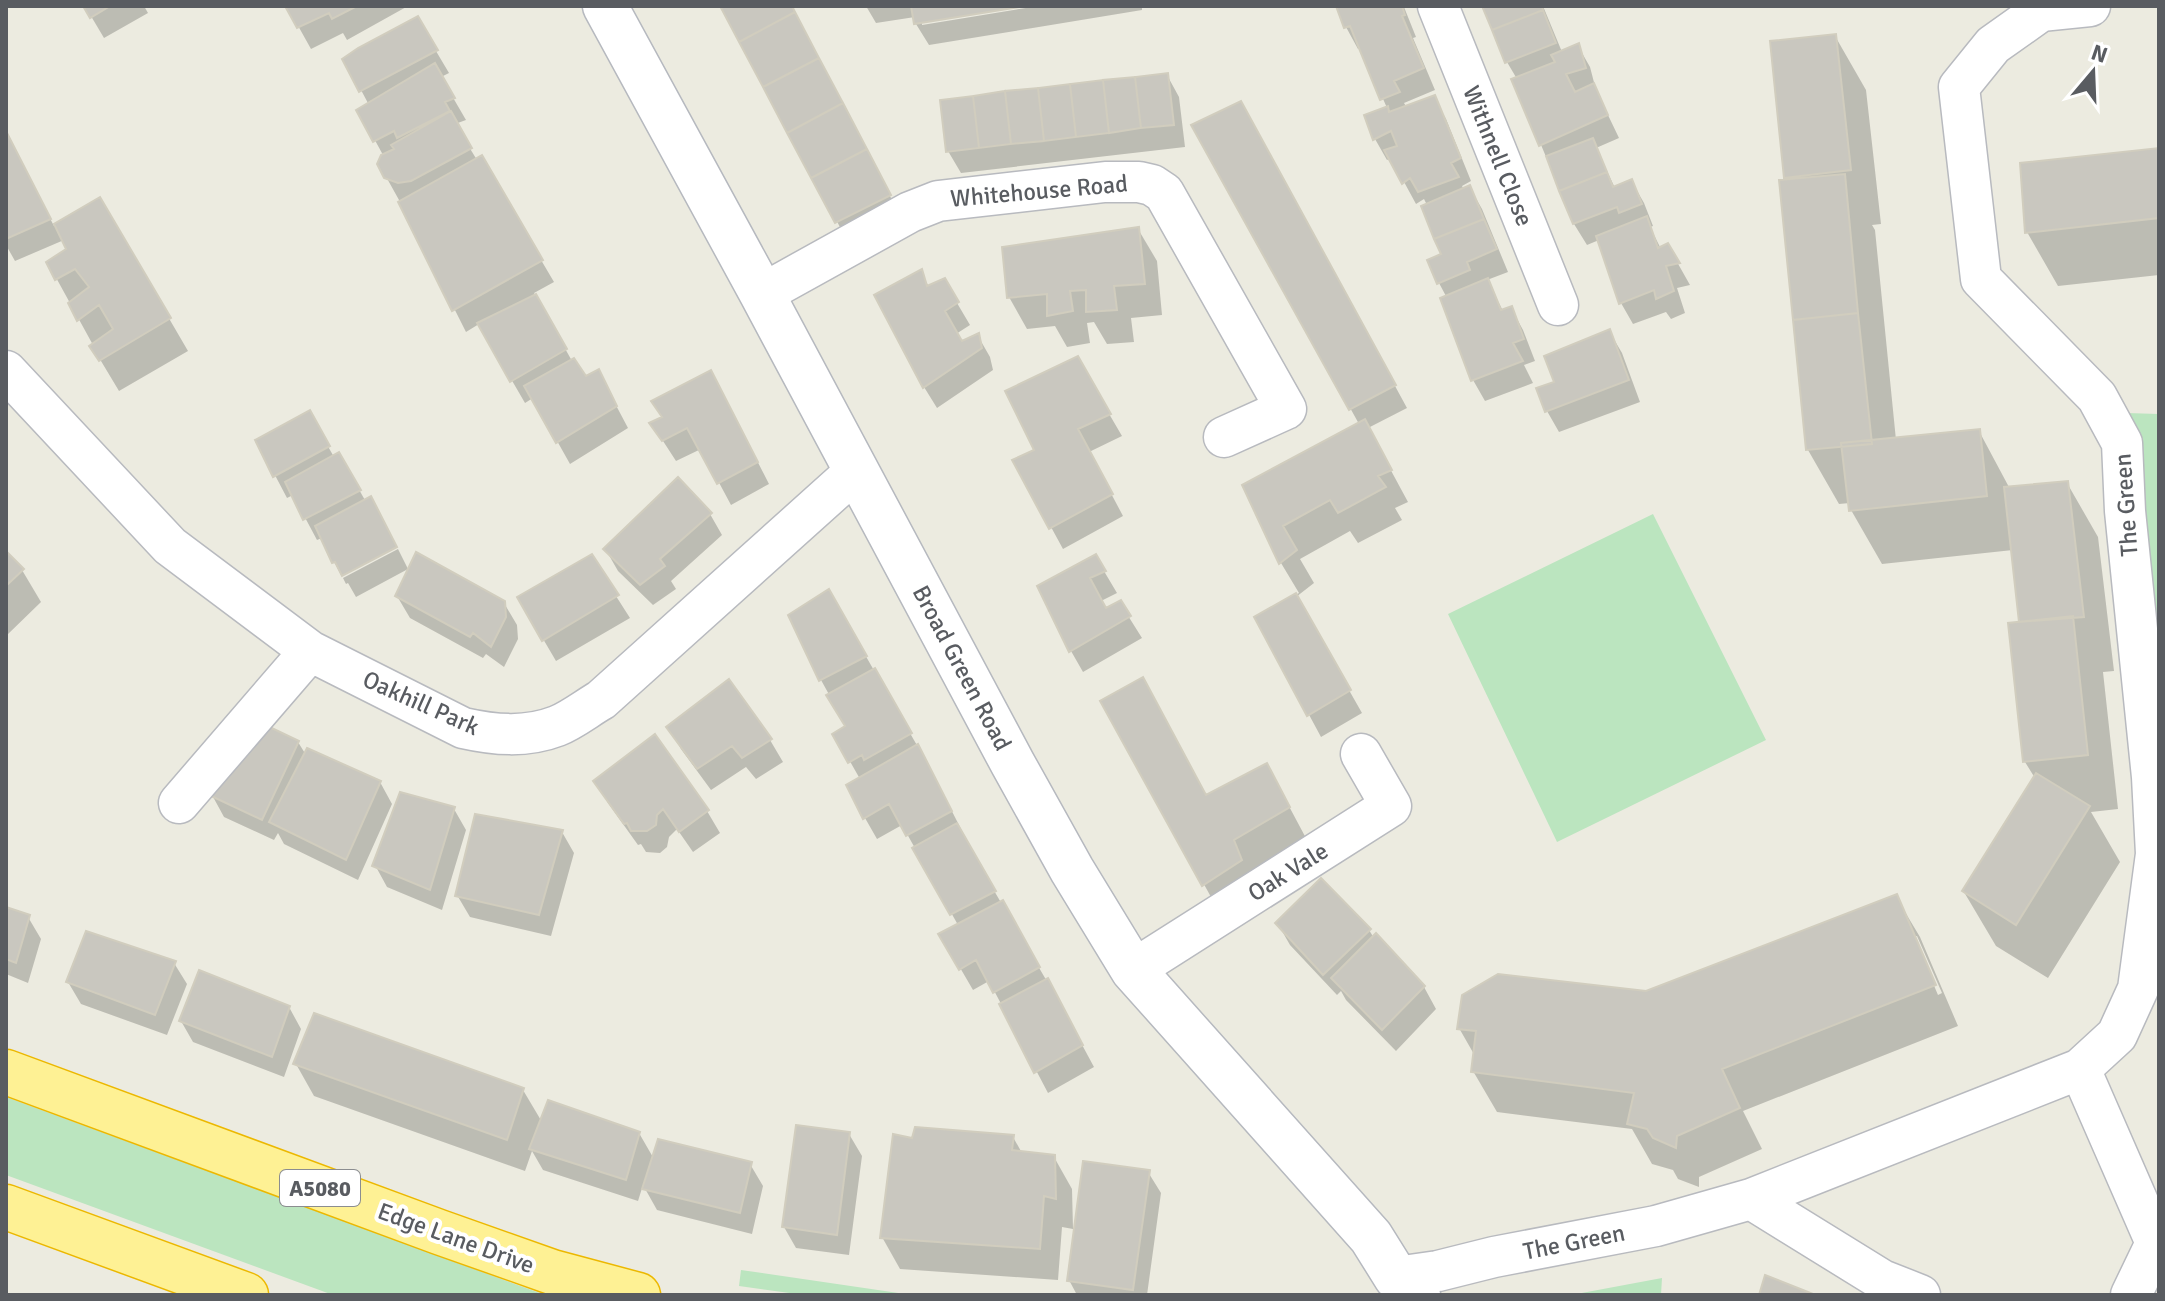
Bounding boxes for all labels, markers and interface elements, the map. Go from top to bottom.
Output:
north arrow [2053,32,2133,112]
text: N [2088,38,2111,69]
street label: Withnell Close [1456,81,1540,231]
street label: Whitehouse Road [949,168,1129,214]
street label: The Green [2107,453,2145,557]
street label: Broad Green Road [906,580,1018,756]
street label: Oakhill Park [358,664,484,742]
street label: Oak Vale [1242,836,1334,908]
road number: A5080 [280,1170,360,1206]
street label: Edge Lane Drive [374,1196,538,1280]
street label: The Green [1521,1217,1627,1267]

